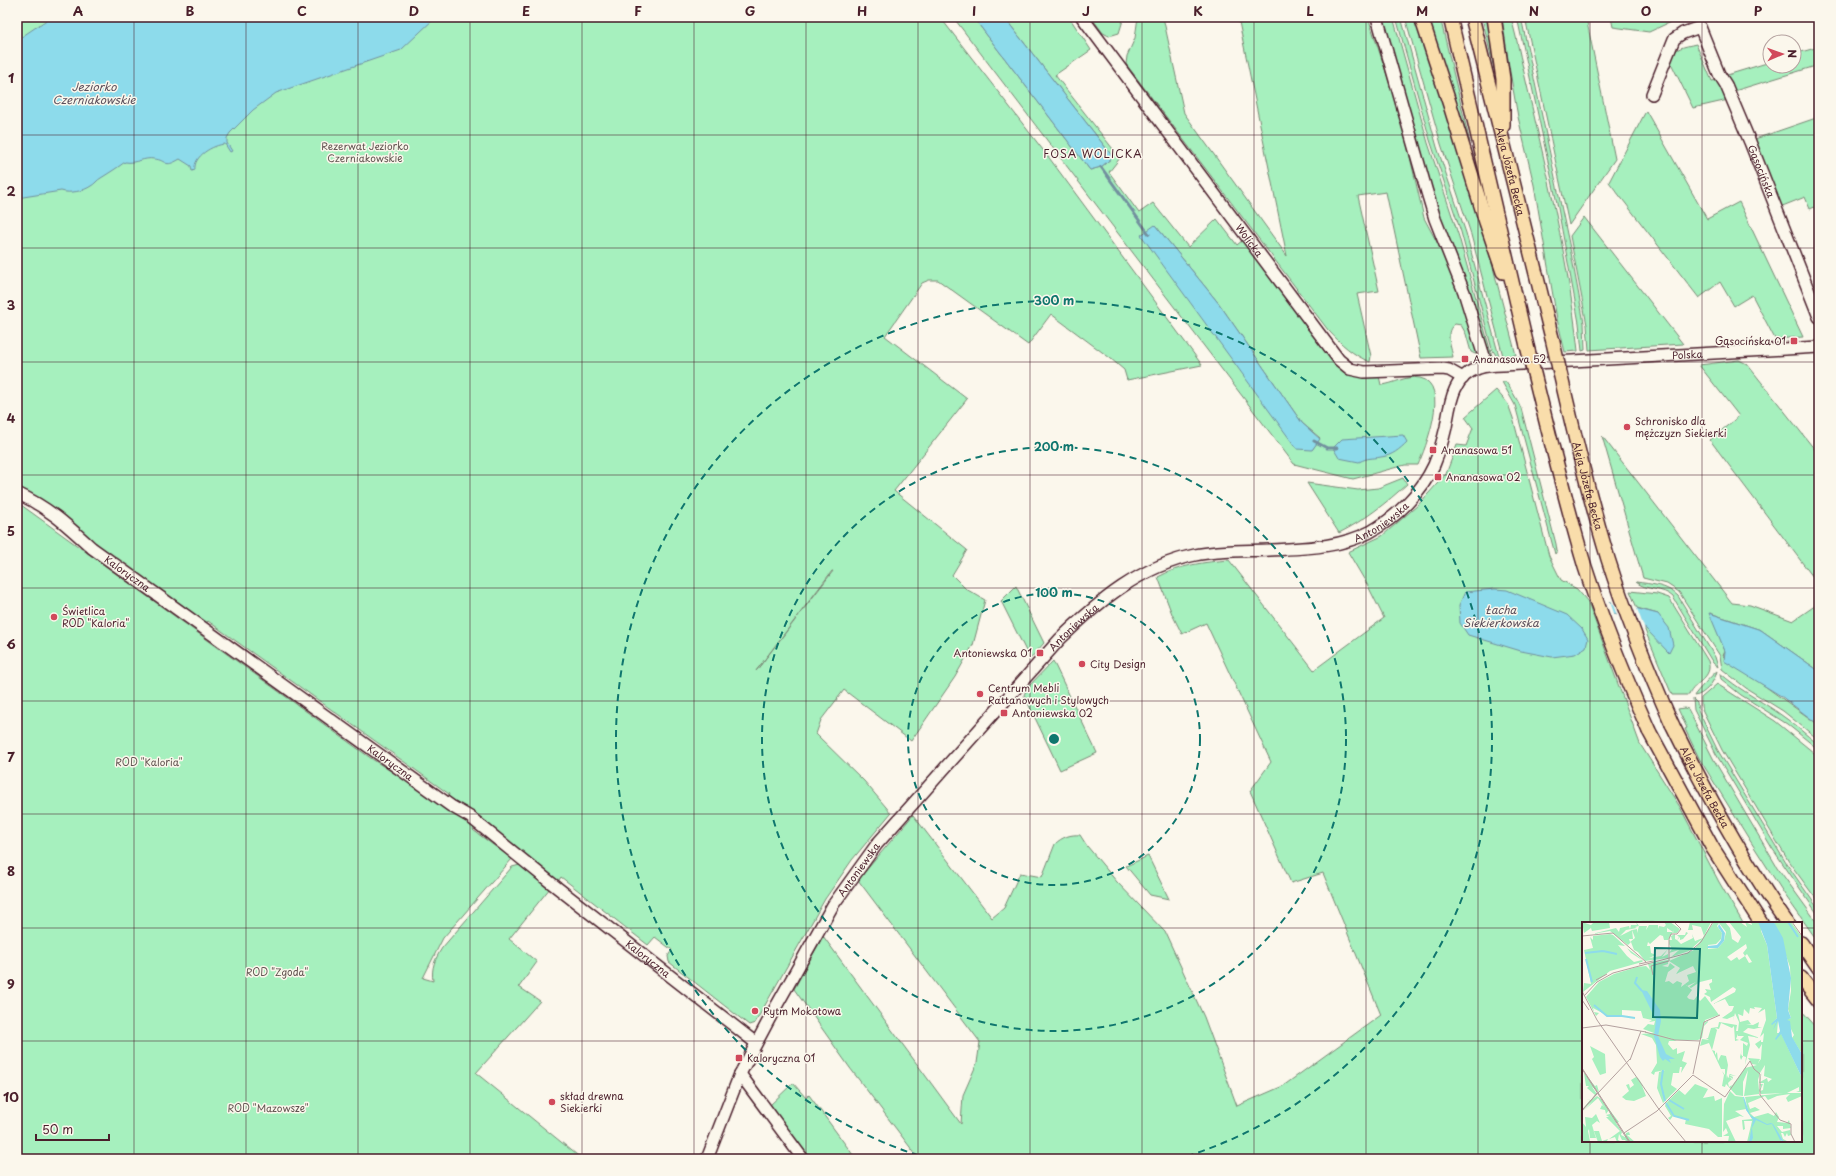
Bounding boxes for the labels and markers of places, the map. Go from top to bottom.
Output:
place label: Gąsocińska 01 [1715,333,1786,348]
marker: Gąsocińska 01 [1789,336,1799,346]
place label: Ananasowa 52 [1473,351,1546,366]
marker: Ananasowa 52 [1460,354,1470,364]
place label: Schronisko dla mężczyzn Siekierki [1635,413,1727,441]
marker: Schronisko dla mężczyzn Siekierki [1622,422,1632,432]
place label: Ananasowa 51 [1441,442,1512,457]
marker: Ananasowa 51 [1428,445,1438,455]
place label: Ananasowa 02 [1446,469,1520,484]
marker: Ananasowa 02 [1433,472,1443,482]
place label: Świetlica ROD "Kaloria" [62,603,129,630]
marker: Świetlica ROD "Kaloria" [49,612,59,622]
place label: Antoniewska 01 [953,645,1032,660]
marker: Antoniewska 01 [1035,648,1045,658]
place label: City Design [1090,656,1146,671]
marker: City Design [1077,659,1087,669]
place label: Centrum Mebli Rattanowych i Stylowych [988,680,1109,707]
marker: Centrum Mebli Rattanowych i Stylowych [975,689,985,699]
place label: Antoniewska 02 [1012,705,1093,720]
marker: Antoniewska 02 [999,708,1009,718]
centre of rings [1047,732,1061,746]
place label: Rytm Mokotowa [763,1003,842,1019]
marker: Rytm Mokotowa [750,1006,760,1016]
place label: Kaloryczna 01 [747,1050,815,1065]
marker: Kaloryczna 01 [734,1053,744,1063]
place label: skład drewna Siekierki [560,1088,624,1115]
marker: skład drewna Siekierki [547,1097,557,1107]

